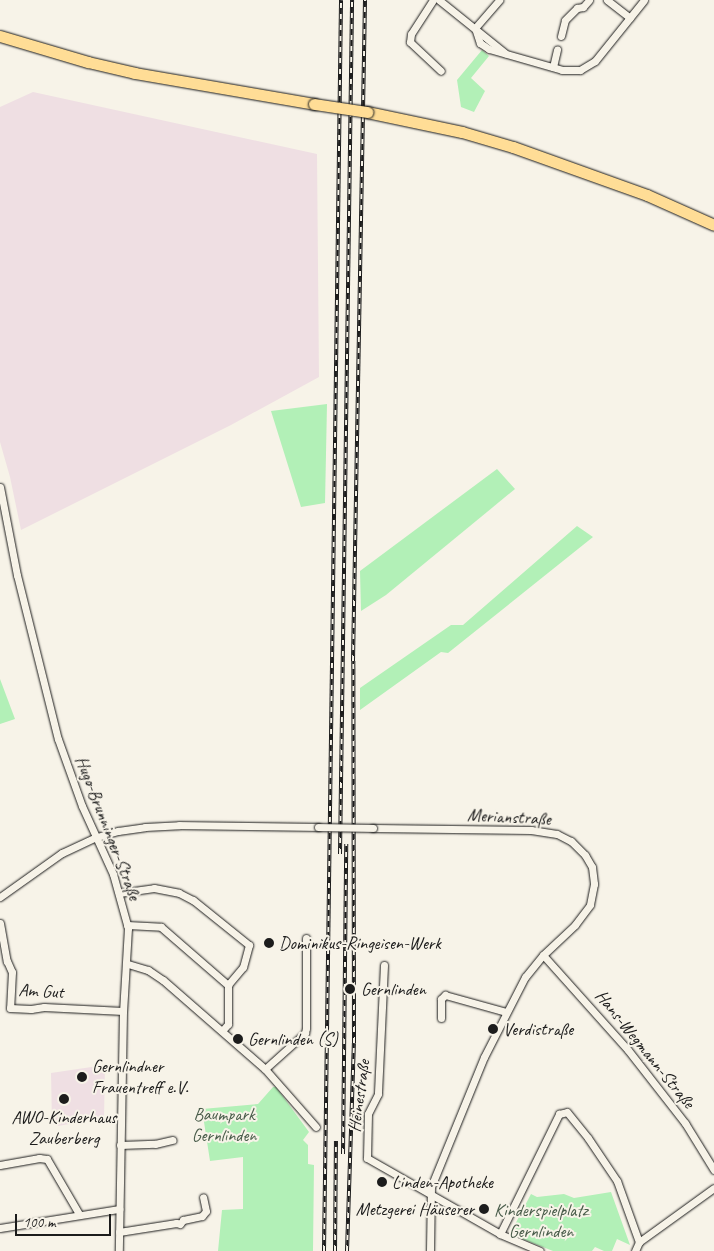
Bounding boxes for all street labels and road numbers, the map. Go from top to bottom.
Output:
street label: Hugo-Brunninger-Straße [71,753,145,903]
street label: Merianstraße [467,804,551,830]
street label: Am Gut [18,979,64,1003]
street label: Hans-Wegmann-Straße [591,985,699,1113]
street label: Heinestraße [343,1059,375,1133]

